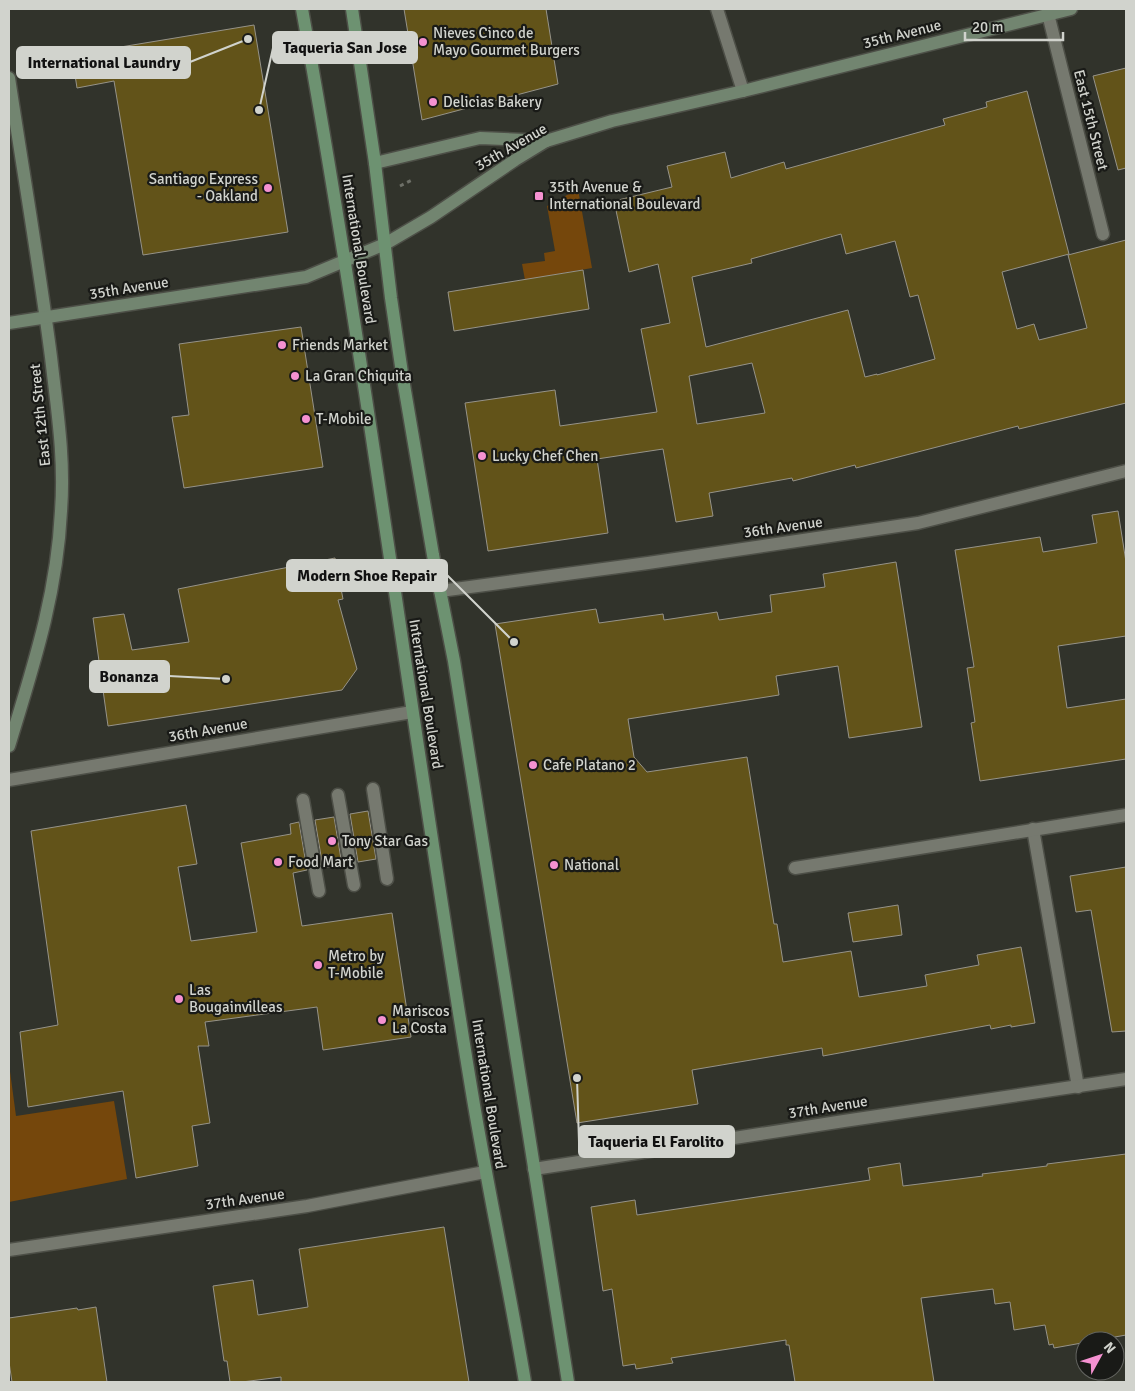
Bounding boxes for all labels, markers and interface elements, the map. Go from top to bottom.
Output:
scale bar [965,10,1062,42]
street label: 35th Avenue [861,16,943,52]
text: 20 m [972,18,1003,36]
place label: Nieves Cinco de Mayo Gourmet Burgers [433,24,580,59]
callout: Taqueria San Jose [273,32,417,63]
marker: Nieves Cinco de Mayo Gourmet Burgers [417,36,429,48]
text: Taqueria San Jose [283,38,407,58]
callout: International Laundry [17,47,190,78]
text: International Laundry [28,53,181,73]
street label: East 15th Street [1070,68,1112,172]
place label: Delicias Bakery [443,93,542,111]
marker: Delicias Bakery [427,96,439,108]
street label: 35th Avenue [472,119,550,175]
place label: Santiago Express - Oakland [149,170,258,205]
street label: International Boulevard [338,173,380,325]
place label: 35th Avenue & International Boulevard [549,178,701,213]
marker: Santiago Express - Oakland [262,182,274,194]
marker: 35th Avenue & International Boulevard [533,190,545,202]
street label: 35th Avenue [88,273,170,303]
place label: Friends Market [292,336,388,354]
marker: Friends Market [276,339,288,351]
street label: East 12th Street [26,363,54,467]
place label: La Gran Chiquita [305,367,412,385]
marker: La Gran Chiquita [289,370,301,382]
place label: T-Mobile [316,410,372,428]
marker: T-Mobile [300,413,312,425]
place label: Lucky Chef Chen [492,447,599,465]
marker: Lucky Chef Chen [476,450,488,462]
street label: 36th Avenue [742,513,824,541]
callout: Modern Shoe Repair [287,560,447,591]
text: Modern Shoe Repair [297,566,438,586]
street label: International Boulevard [405,618,447,770]
callout: Bonanza [90,661,169,692]
text: Bonanza [99,667,159,687]
street label: 36th Avenue [167,714,249,746]
place label: Cafe Platano 2 [543,756,636,774]
marker: Cafe Platano 2 [527,759,539,771]
place label: Tony Star Gas [342,832,428,850]
marker: Tony Star Gas [326,835,338,847]
place label: Food Mart [288,853,353,871]
marker: Food Mart [272,856,284,868]
place label: National [564,856,619,874]
marker: National [548,859,560,871]
place label: Metro by T-Mobile [328,947,384,982]
marker: Metro by T-Mobile [312,959,324,971]
place label: Las Bougainvilleas [189,981,283,1016]
marker: Las Bougainvilleas [173,993,185,1005]
place label: Mariscos La Costa [392,1002,450,1037]
marker: Mariscos La Costa [376,1014,388,1026]
street label: International Boulevard [468,1018,510,1170]
street label: 37th Avenue [787,1092,869,1122]
callout: Taqueria El Farolito [579,1126,734,1157]
text: Taqueria El Farolito [588,1132,724,1152]
street label: 37th Avenue [204,1185,286,1213]
north arrow [1075,1331,1125,1381]
text: N [1100,1339,1119,1357]

